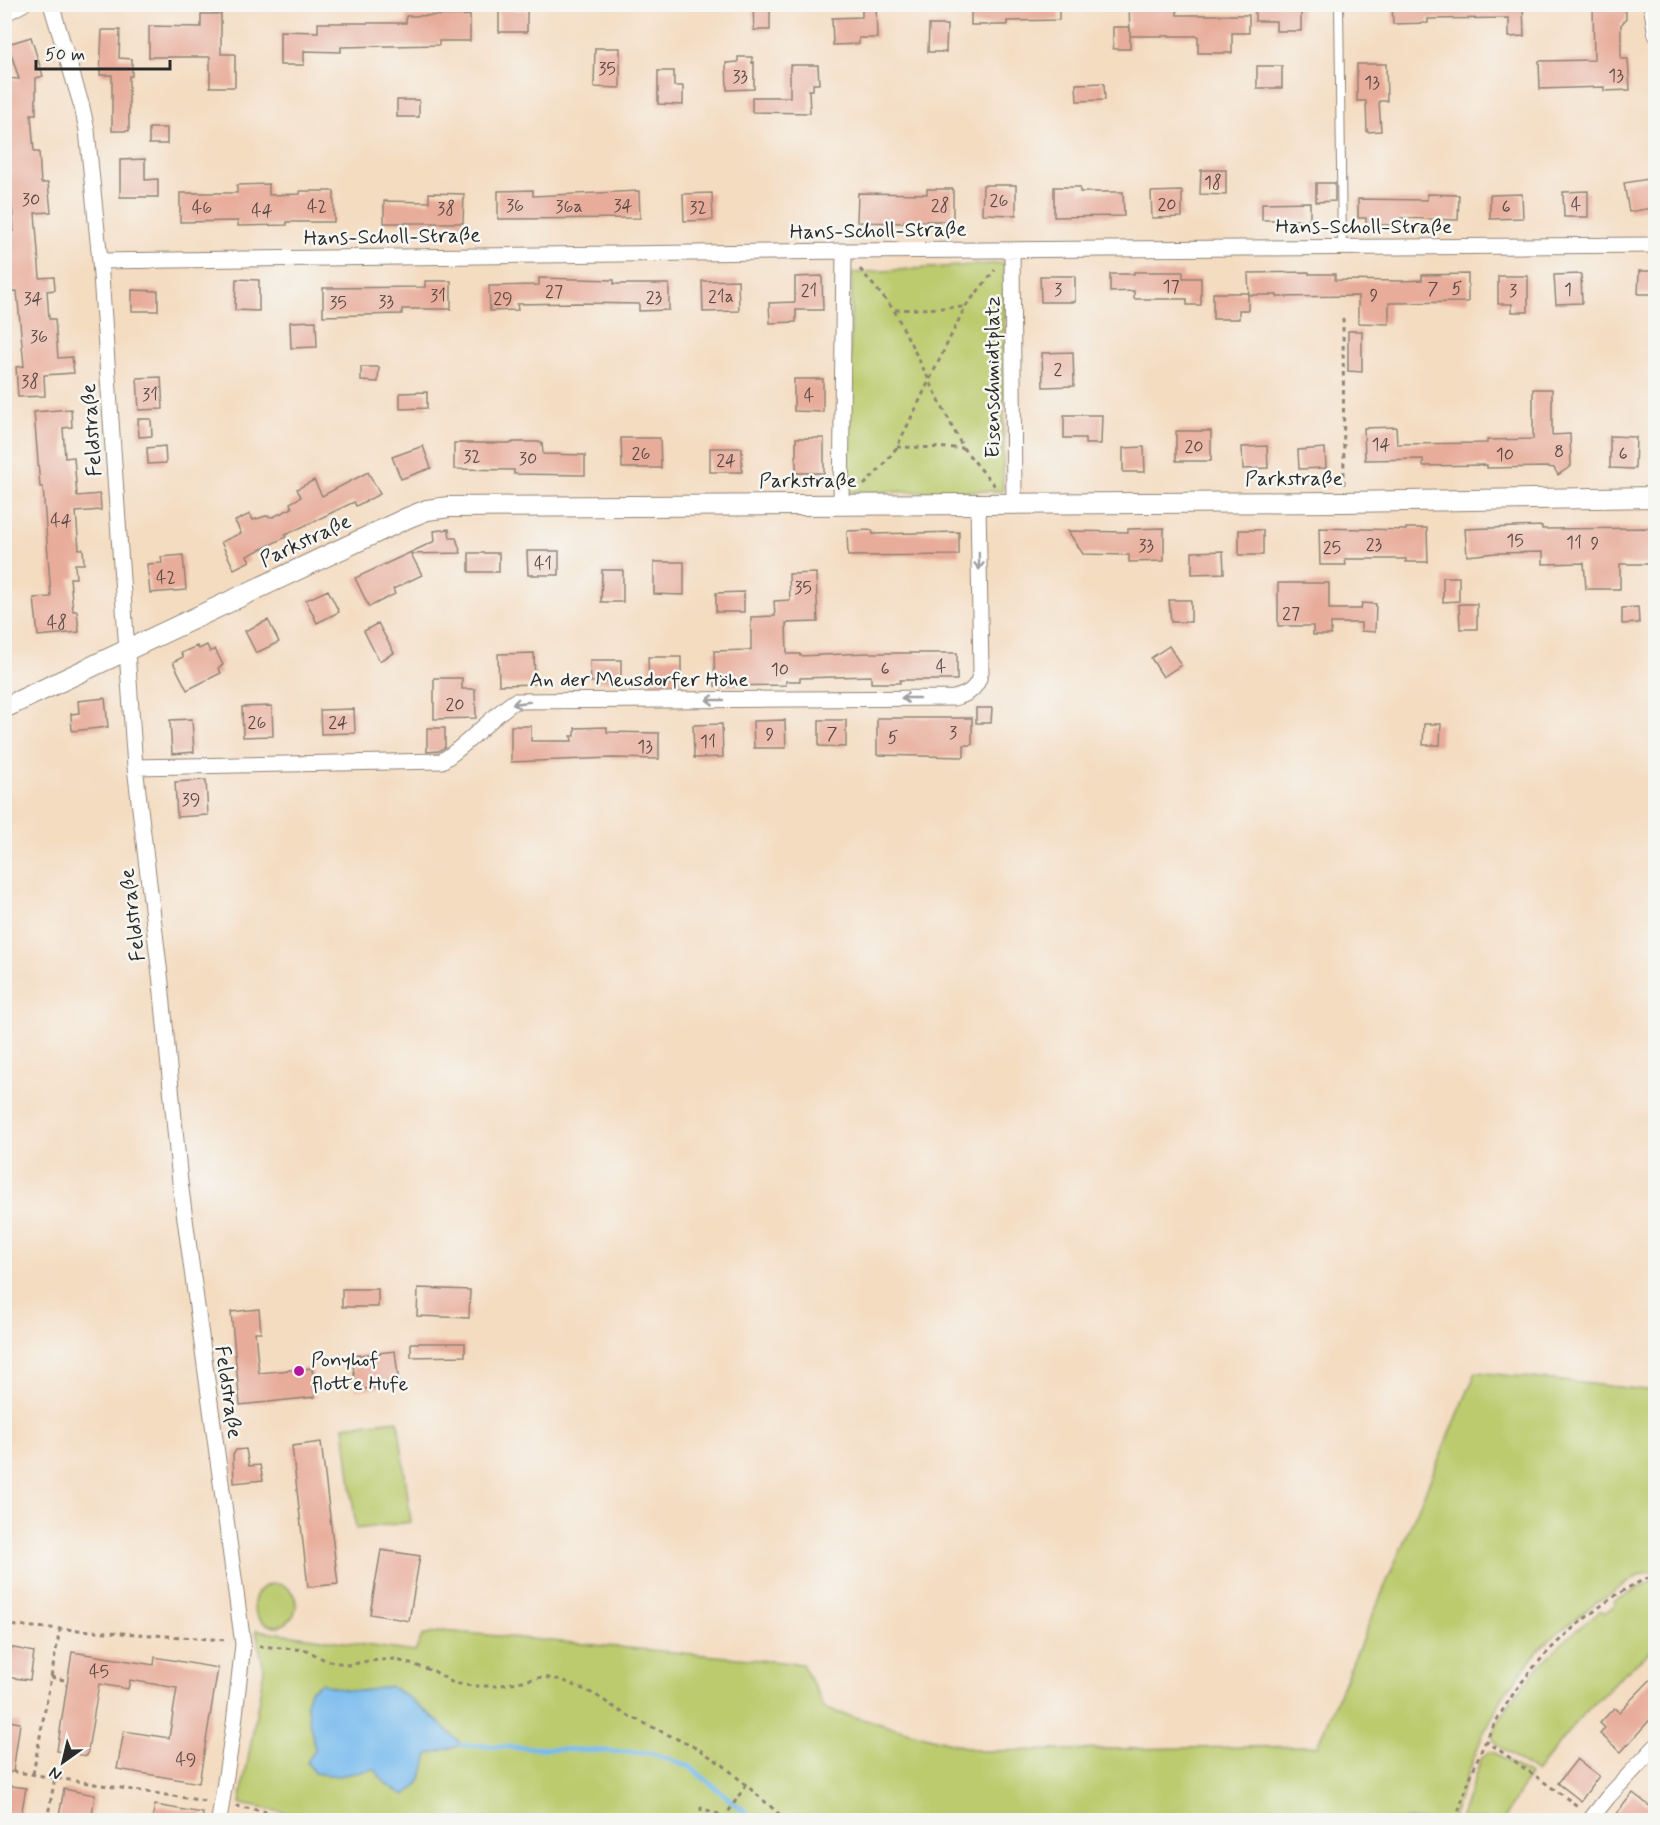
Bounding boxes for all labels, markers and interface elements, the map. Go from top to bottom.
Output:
scale bar [36,33,170,71]
text: 50 m [45,43,85,67]
house number: 35 [598,57,616,81]
house number: 13 [1608,64,1624,88]
house number: 33 [732,65,748,89]
house number: 13 [1364,71,1380,95]
house number: 18 [1204,171,1222,195]
house number: 30 [22,188,40,212]
house number: 26 [990,189,1008,213]
house number: 20 [1157,193,1177,217]
house number: 4 [1571,193,1581,217]
house number: 36 [506,194,524,218]
house number: 34 [613,194,633,218]
house number: 28 [931,194,949,218]
house number: 42 [307,195,327,219]
house number: 36a [555,195,583,219]
house number: 6 [1501,195,1511,219]
house number: 46 [192,196,212,220]
house number: 32 [689,196,707,220]
house number: 38 [437,197,455,221]
house number: 44 [251,199,273,223]
street label: Hans-Scholl-Straße [1276,213,1452,241]
street label: Hans-Scholl-Straße [789,215,967,247]
street label: Hans-Scholl-Straße [303,221,481,253]
house number: 17 [1162,275,1180,299]
house number: 7 [1428,277,1439,301]
house number: 5 [1452,277,1463,301]
house number: 3 [1054,278,1062,302]
house number: 1 [1564,278,1572,302]
house number: 21 [801,279,817,303]
house number: 3 [1509,279,1517,303]
house number: 27 [545,280,563,304]
house number: 31 [430,284,446,308]
house number: 9 [1370,284,1379,308]
house number: 21a [708,285,734,309]
house number: 23 [646,286,663,310]
house number: 34 [23,287,43,311]
house number: 29 [493,287,513,311]
house number: 33 [378,290,394,314]
house number: 35 [329,291,347,315]
street label: Eisenschmidtplatz [979,296,1007,458]
house number: 36 [30,325,48,349]
house number: 2 [1054,358,1063,382]
house number: 38 [21,370,39,394]
street label: Feldstraße [75,382,109,477]
house number: 31 [142,383,158,407]
house number: 4 [804,384,814,408]
house number: 14 [1372,433,1391,457]
house number: 20 [1184,435,1204,459]
house number: 8 [1554,440,1564,464]
house number: 26 [632,442,650,466]
house number: 6 [1618,442,1628,466]
house number: 10 [1496,443,1514,467]
house number: 32 [463,445,481,469]
house number: 30 [519,447,537,471]
house number: 24 [716,449,736,473]
street label: Parkstraße [1245,465,1343,493]
street label: Parkstraße [759,467,857,495]
street label: Parkstraße [255,508,356,574]
house number: 44 [50,509,72,533]
house number: 15 [1506,529,1524,553]
house number: 11 [1566,531,1582,555]
house number: 9 [1591,532,1600,556]
house number: 23 [1366,533,1383,557]
house number: 33 [1138,534,1154,558]
house number: 25 [1323,536,1341,560]
one-way arrow [973,551,985,571]
house number: 41 [534,552,552,576]
house number: 42 [156,566,176,590]
house number: 35 [794,576,812,600]
house number: 27 [1282,602,1300,626]
house number: 48 [47,611,67,635]
house number: 4 [936,655,946,679]
house number: 6 [880,657,890,681]
house number: 10 [771,658,789,682]
street label: An der Meusdorfer Höhe [529,666,749,694]
one-way arrow [901,692,921,704]
house number: 20 [445,693,465,717]
one-way arrow [706,694,726,706]
one-way arrow [512,697,531,708]
house number: 26 [248,711,266,735]
house number: 24 [328,711,348,735]
house number: 3 [949,721,957,745]
house number: 7 [827,722,838,746]
house number: 9 [766,723,775,747]
house number: 5 [888,726,899,750]
house number: 11 [700,730,716,754]
house number: 13 [637,735,653,759]
house number: 39 [182,788,200,812]
street label: Feldstraße [113,867,153,963]
street label: Feldstraße [208,1344,248,1440]
place label: Ponyhof flotte Hufe [311,1346,408,1398]
marker: Ponyhof flotte Hufe [292,1364,306,1378]
house number: 45 [89,1660,109,1684]
north arrow [33,1732,93,1792]
house number: 49 [175,1748,197,1772]
text: N [45,1762,66,1785]

